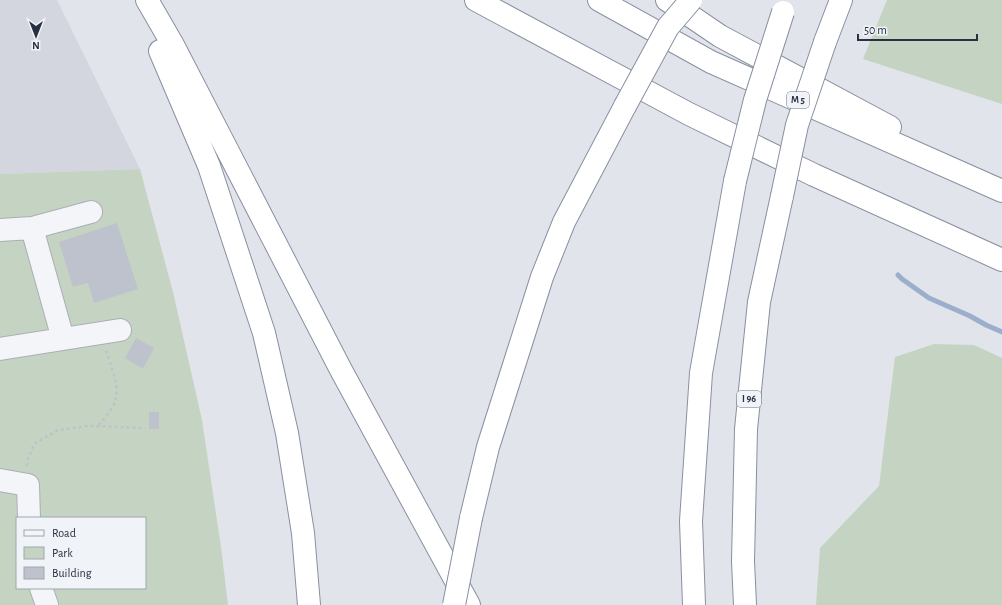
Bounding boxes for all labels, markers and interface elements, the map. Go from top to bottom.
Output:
north arrow [16,16,56,56]
scale bar [858,16,977,42]
text: 50 m [864,24,887,36]
text: N [32,40,40,51]
road number: M 5 [787,92,809,108]
road number: I 96 [737,391,761,407]
legend [16,517,146,589]
text: Road [52,527,76,539]
text: Park [52,547,73,559]
text: Building [52,567,92,579]

